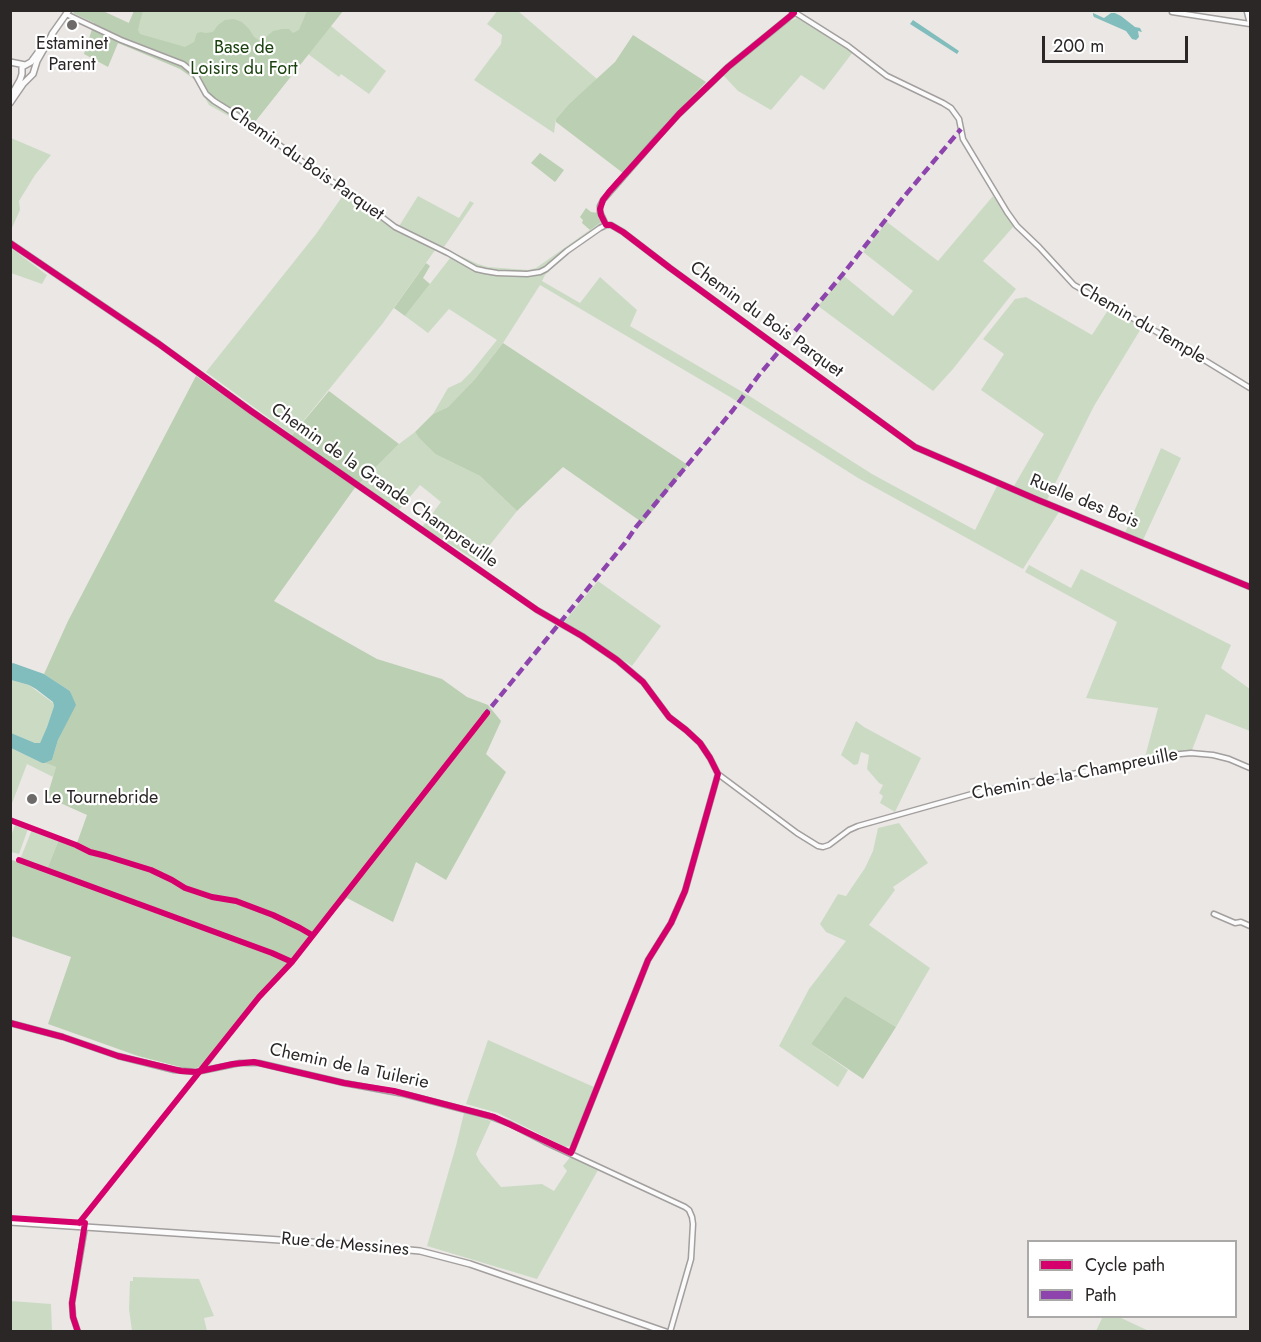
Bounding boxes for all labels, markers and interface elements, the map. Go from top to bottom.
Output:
marker: Estaminet Parent [65,18,79,32]
scale bar [1045,24,1190,62]
text: 200 m [1053,33,1104,59]
place label: Estaminet Parent [36,34,108,76]
park label: Base de Loisirs du Fort [190,38,298,80]
street label: Chemin du Bois Parquet [224,102,388,226]
street label: Chemin du Bois Parquet [685,257,847,383]
street label: Chemin du Temple [1075,279,1209,369]
street label: Chemin de la Grande Champreuille [266,399,502,573]
street label: Ruelle des Bois [1026,470,1142,534]
street label: Chemin de la Champreuille [970,744,1180,806]
place label: Le Tournebride [44,788,158,810]
marker: Le Tournebride [25,792,39,806]
street label: Chemin de la Tuilerie [267,1040,431,1094]
street label: Rue de Messines [280,1229,410,1261]
legend [1027,1240,1237,1318]
text: Cycle path [1085,1252,1165,1278]
text: Path [1085,1282,1117,1308]

